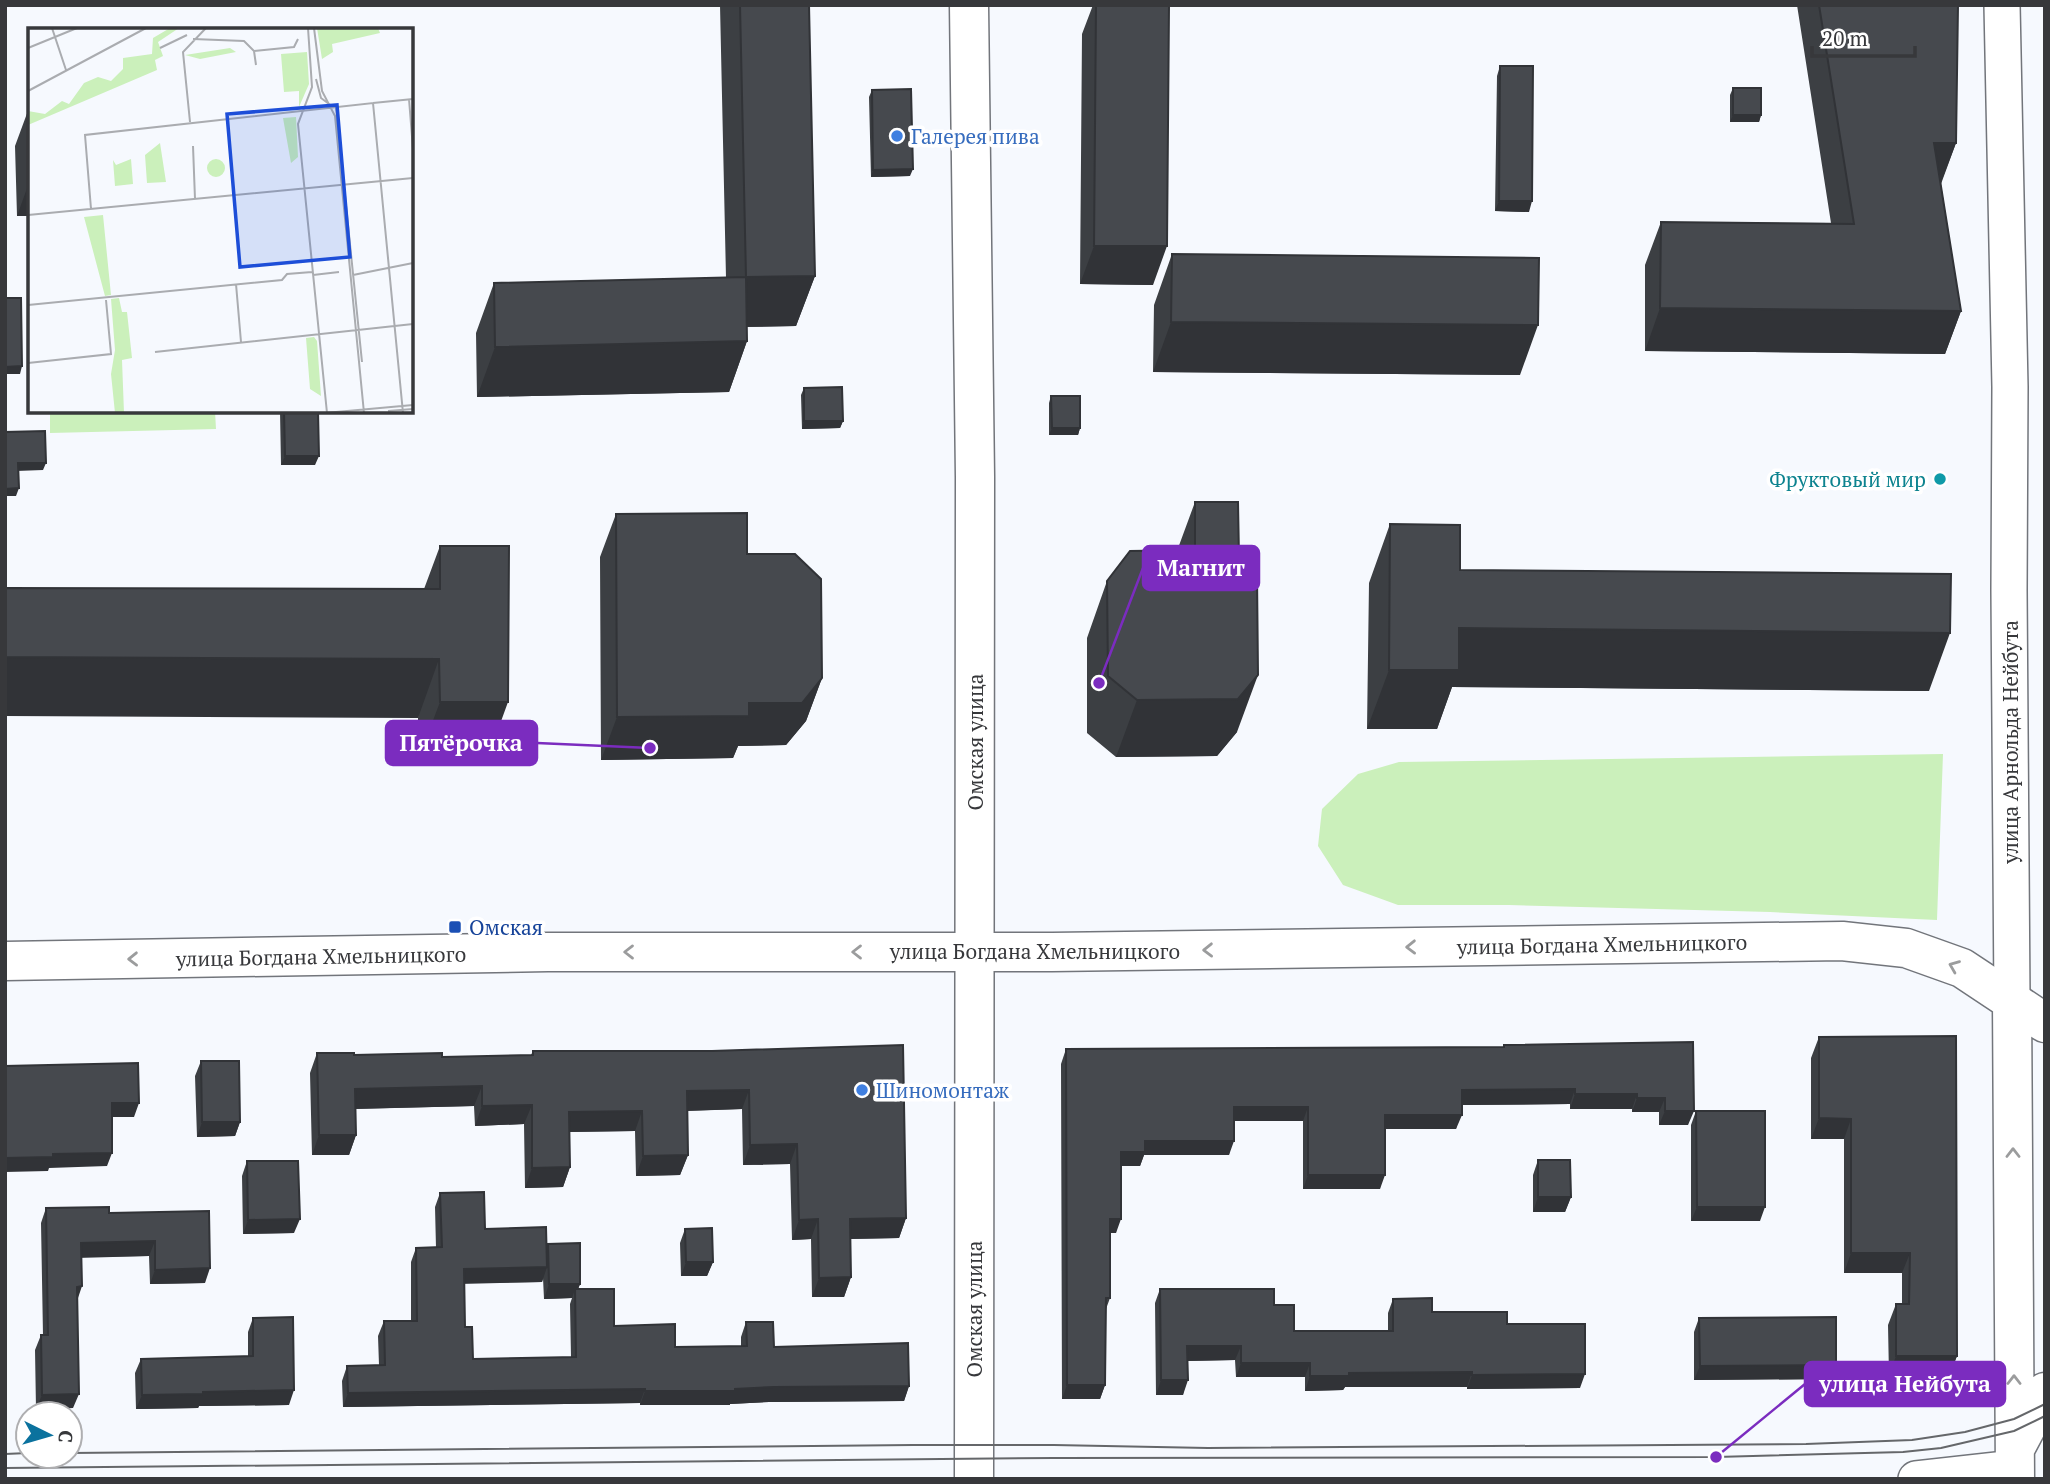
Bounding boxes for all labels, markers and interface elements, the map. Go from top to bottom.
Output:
scale bar [1812,14,1915,58]
text: 20 m [1822,24,1868,52]
inset map [28,28,413,413]
place label: Галерея пива [911,122,1040,150]
marker: Галерея пива [889,128,905,144]
place label: Фруктовый мир [1769,465,1926,493]
marker: Фруктовый мир [1932,471,1948,487]
callout: Магнит [1143,546,1259,590]
text: Магнит [1157,552,1246,583]
street label: улица Арнольда Нейбута [1996,620,2024,865]
street label: Омская улица [961,673,989,810]
callout: Пятёрочка [386,721,537,765]
text: Пятёрочка [399,727,523,758]
place label: Омская [469,913,543,941]
marker: Омская [447,919,463,935]
street label: улица Богдана Хмельницкого [1456,927,1747,961]
street label: улица Богдана Хмельницкого [889,937,1180,965]
street label: улица Богдана Хмельницкого [175,939,466,973]
one-way arrow [1405,939,1416,955]
one-way arrow [1202,942,1213,957]
one-way arrow [624,944,634,960]
one-way arrow [851,944,862,960]
one-way arrow [127,951,137,967]
one-way arrow [1948,960,1960,974]
place label: Шиномонтаж [876,1076,1010,1104]
marker: Шиномонтаж [854,1082,870,1098]
one-way arrow [2005,1147,2021,1157]
street label: Омская улица [960,1240,988,1377]
callout: улица Нейбута [1805,1362,2005,1406]
text: улица Нейбута [1818,1368,1991,1399]
one-way arrow [2006,1374,2022,1385]
north arrow [14,1400,84,1470]
text: С [53,1429,79,1444]

